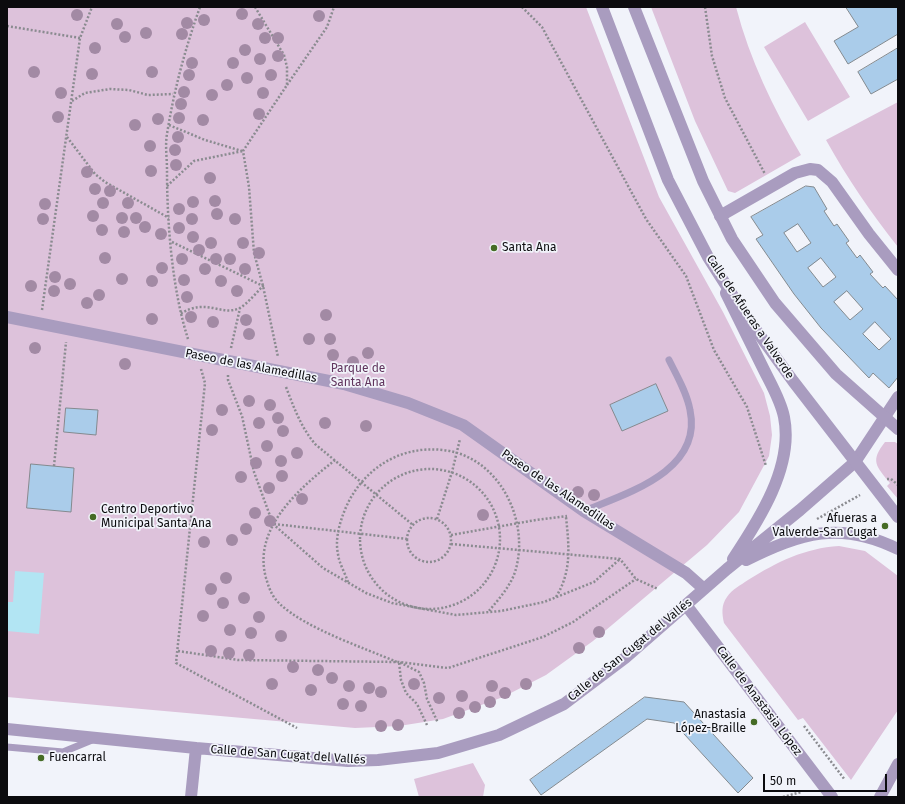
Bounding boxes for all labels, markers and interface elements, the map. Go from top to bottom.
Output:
place label: Santa Ana [502,241,556,255]
marker: Santa Ana [489,243,499,253]
street label: Calle de Afueras a Valverde [703,252,797,382]
street label: Paseo de las Alamedillas [184,346,318,386]
park label: Parque de Santa Ana [331,362,385,390]
street label: Paseo de las Alamedillas [499,447,617,533]
place label: Centro Deportivo Municipal Santa Ana [101,503,211,531]
marker: Centro Deportivo Municipal Santa Ana [88,512,98,522]
place label: Afueras a Valverde-San Cugat [773,512,877,540]
marker: Afueras a Valverde-San Cugat [880,521,890,531]
street label: Calle de San Cugat del Vallés [565,595,695,705]
street label: Calle de Anastasia López [713,643,805,759]
place label: Anastasia López-Braille [675,708,746,736]
marker: Anastasia López-Braille [749,717,759,727]
street label: Calle de San Cugat del Vallés [210,742,366,768]
place label: Fuencarral [49,751,106,765]
marker: Fuencarral [36,753,46,763]
scale bar [765,766,889,792]
text: 50 m [770,774,796,788]

